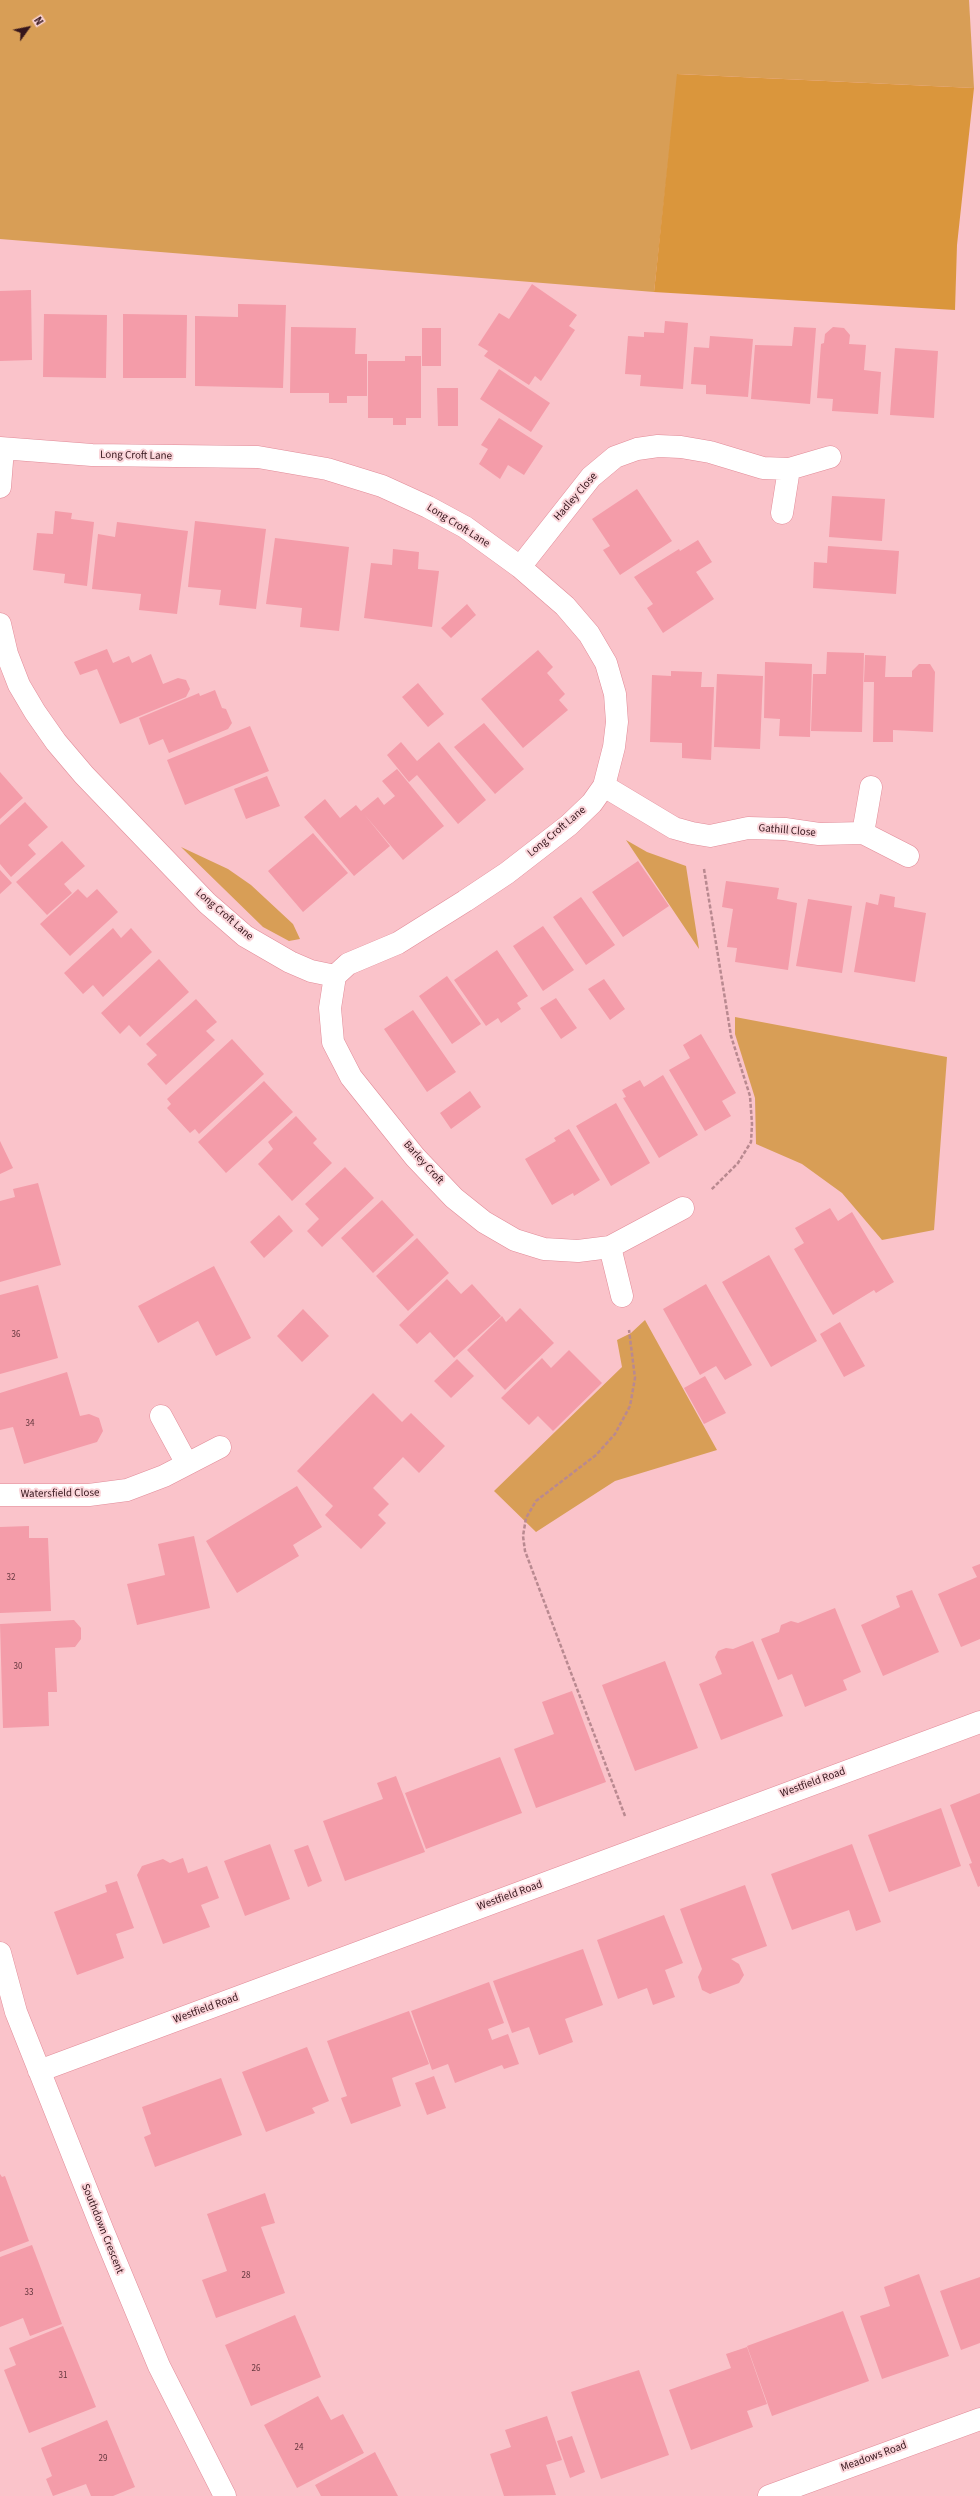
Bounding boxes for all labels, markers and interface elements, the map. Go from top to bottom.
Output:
north arrow [8,8,48,48]
text: N [30,14,47,28]
street label: Long Croft Lane [100,449,172,463]
street label: Hadley Close [551,470,601,524]
street label: Long Croft Lane [424,501,492,551]
street label: Long Croft Lane [525,804,589,860]
street label: Gathill Close [758,822,816,840]
street label: Long Croft Lane [193,886,255,944]
street label: Barley Croft [400,1139,446,1187]
house number: 36 [12,1330,20,1340]
house number: 34 [26,1419,34,1429]
street label: Watersfield Close [20,1487,100,1501]
house number: 32 [7,1573,15,1583]
house number: 30 [14,1662,22,1672]
street label: Westfield Road [779,1765,847,1801]
street label: Westfield Road [476,1878,544,1914]
street label: Westfield Road [172,1991,240,2027]
street label: Southdown Crescent [78,2182,126,2276]
house number: 28 [242,2271,250,2281]
house number: 33 [25,2288,33,2298]
house number: 26 [252,2364,260,2374]
house number: 31 [59,2371,67,2381]
street label: Meadows Road [839,2439,909,2475]
house number: 24 [295,2443,303,2453]
house number: 29 [99,2454,107,2464]

